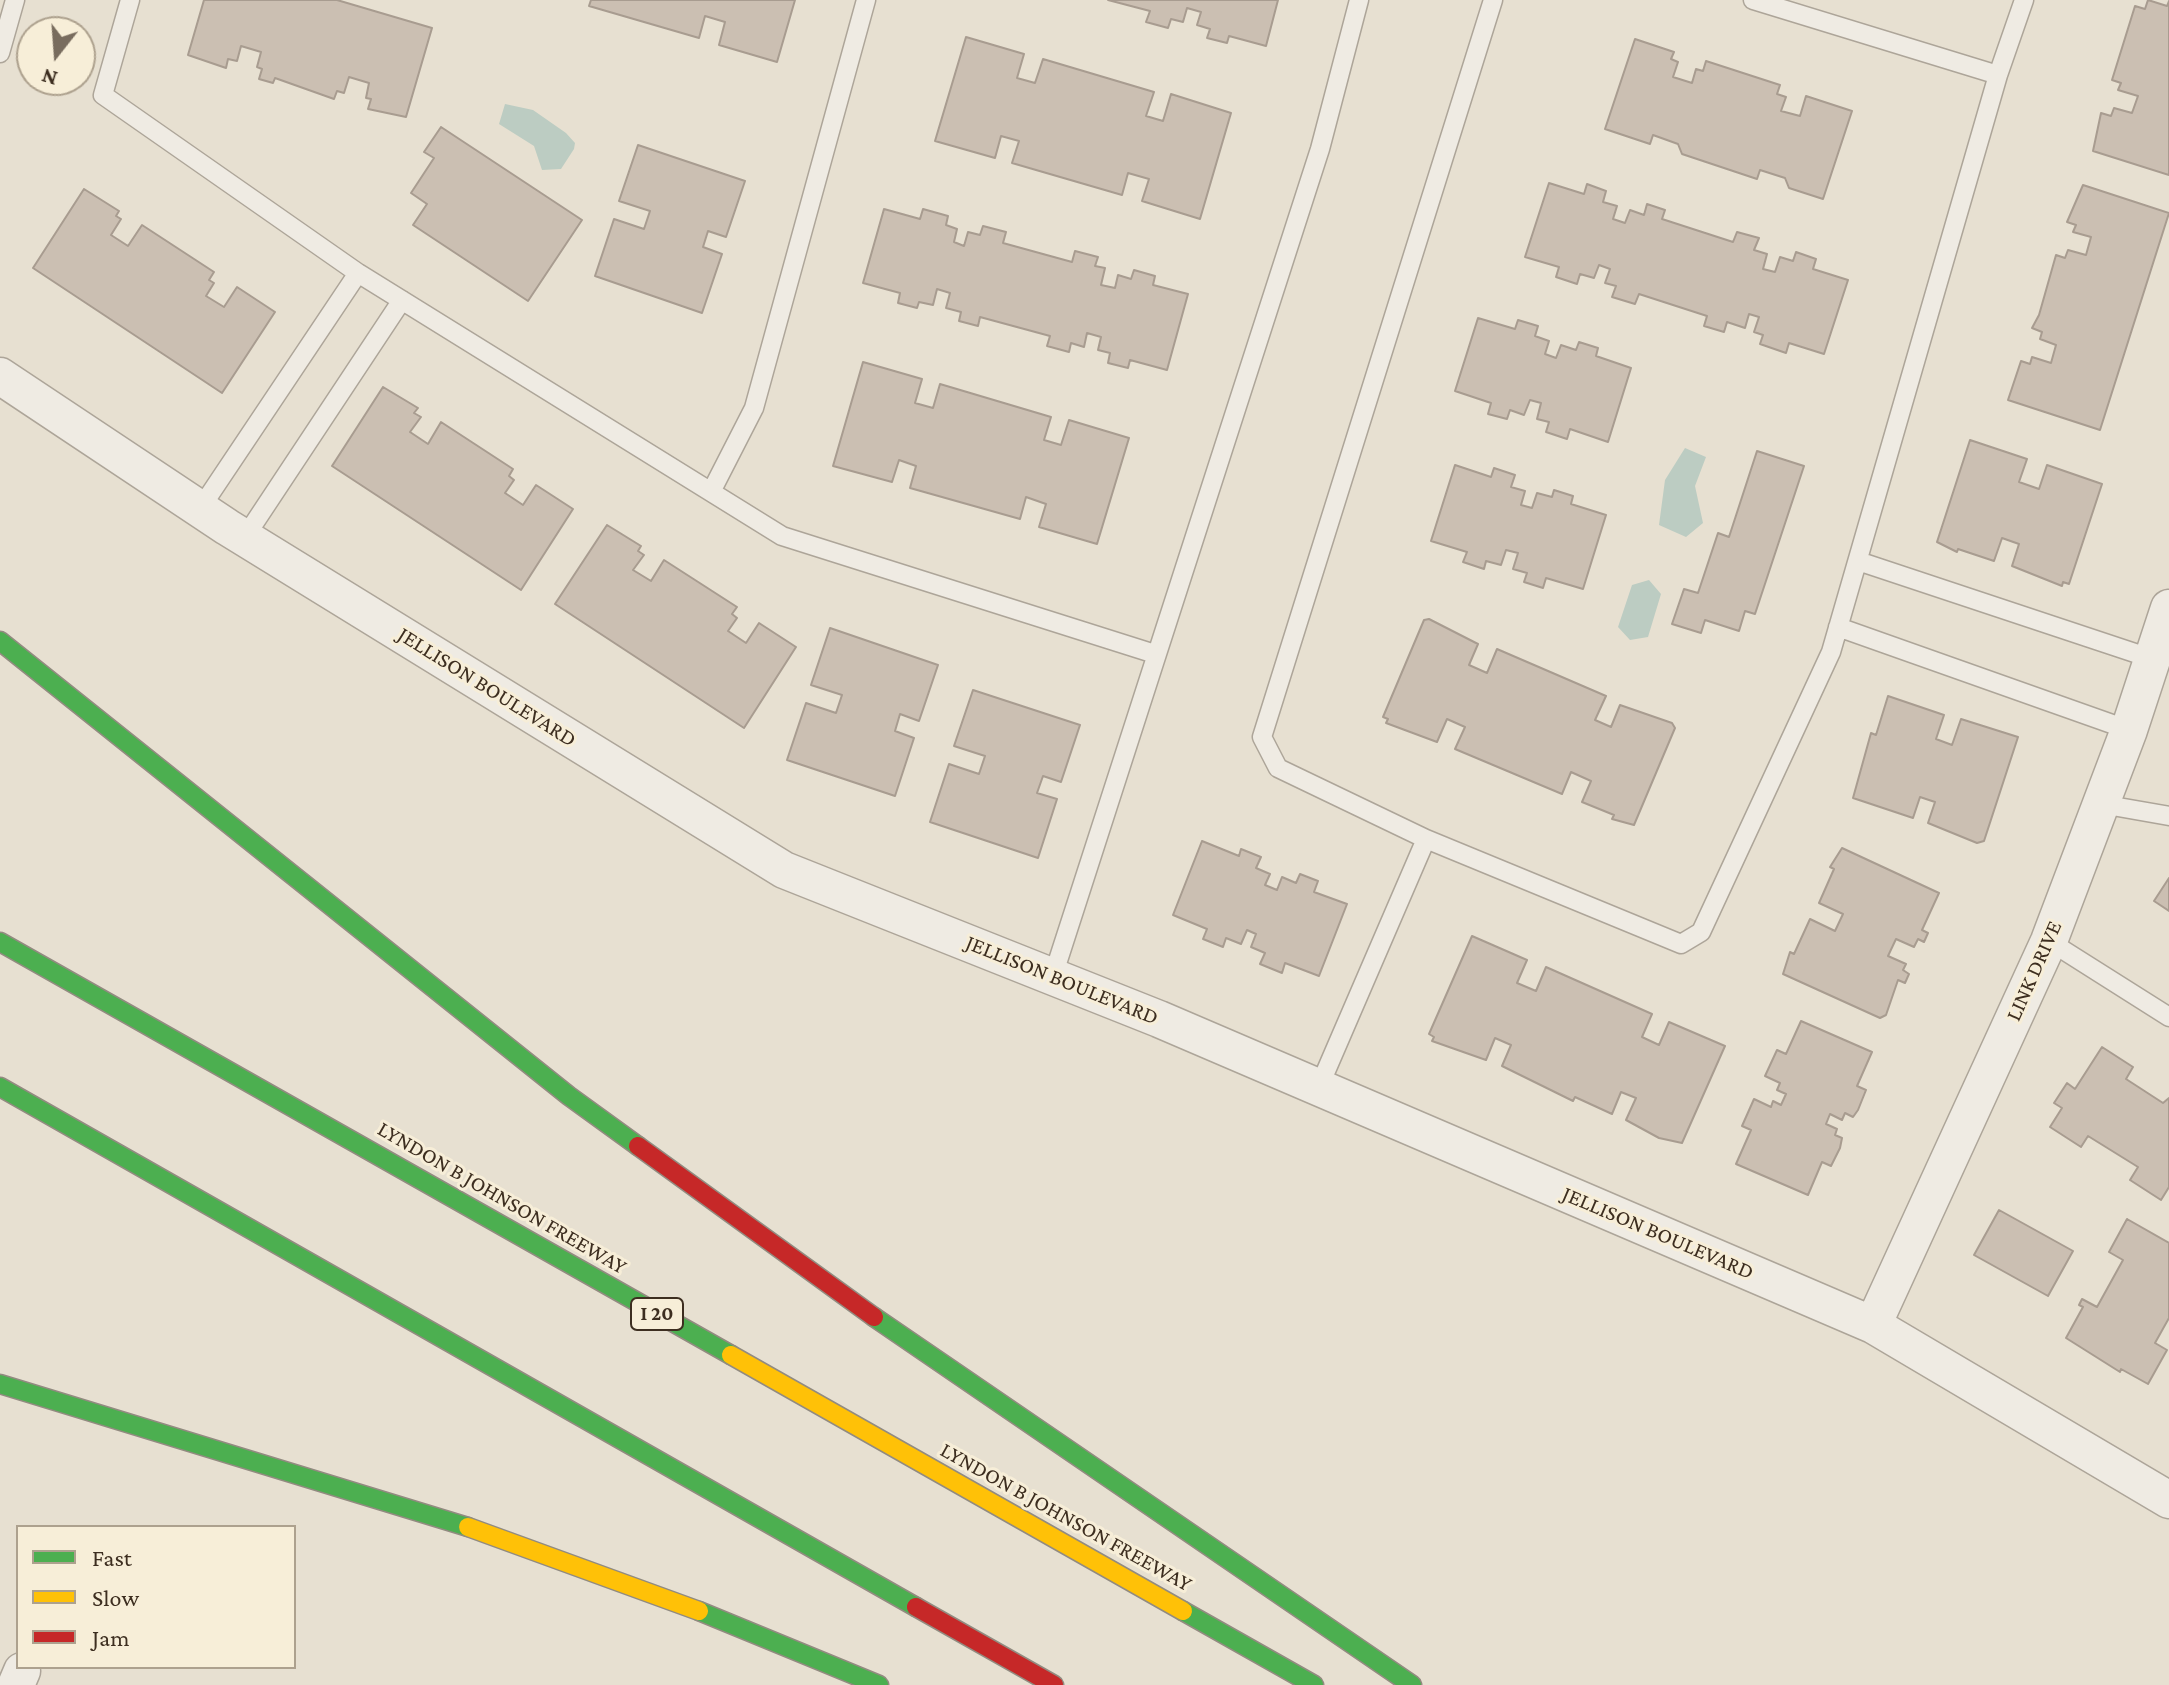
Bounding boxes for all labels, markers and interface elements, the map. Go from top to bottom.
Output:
north arrow [16,16,96,96]
text: N [39,63,60,92]
street label: JELLISON BOULEVARD [393,621,581,753]
street label: LINK DRIVE [2000,917,2068,1025]
street label: JELLISON BOULEVARD [962,929,1162,1031]
street label: LYNDON B JOHNSON FREEWAY [373,1116,631,1280]
street label: JELLISON BOULEVARD [1558,1181,1758,1285]
road number: I 20 [631,1298,683,1330]
street label: LYNDON B JOHNSON FREEWAY [936,1437,1196,1597]
legend [16,1525,296,1669]
text: Fast [92,1544,132,1571]
text: Slow [92,1584,139,1611]
text: Jam [92,1624,130,1651]

